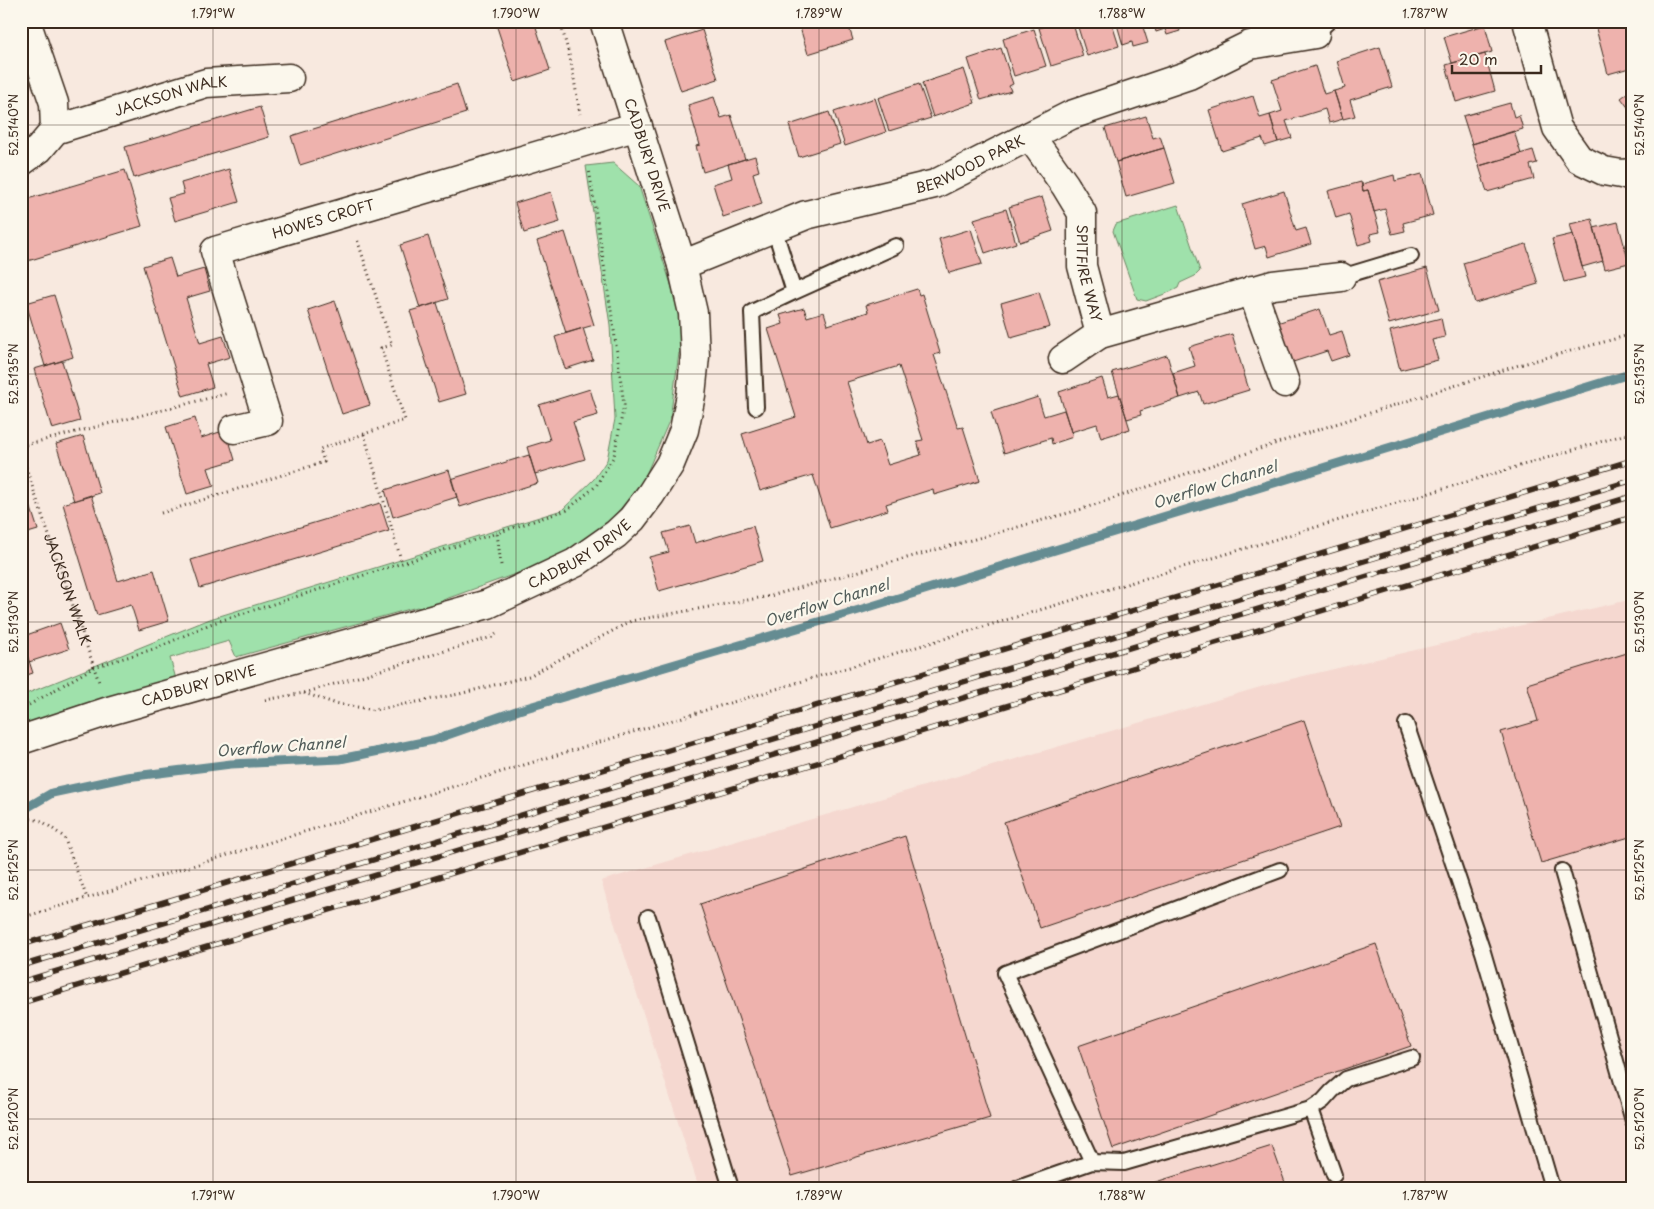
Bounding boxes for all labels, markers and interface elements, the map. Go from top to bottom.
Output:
text: 1.791°W [191,4,236,22]
text: 1.790°W [492,4,541,22]
text: 1.789°W [796,4,843,22]
text: 1.788°W [1099,4,1146,22]
text: 1.787°W [1402,4,1449,22]
scale bar [1452,42,1540,74]
text: 20 m [1459,47,1498,70]
street label: JACKSON WALK [111,71,228,121]
text: 52.5140°N [4,94,22,156]
text: 52.5140°N [1630,94,1648,156]
street label: CADBURY DRIVE [619,95,676,215]
street label: BERWOOD PARK [913,129,1028,198]
street label: HOWES CROFT [269,193,378,244]
street label: SPITFIRE WAY [1072,224,1107,324]
text: 52.5135°N [4,343,22,405]
text: 52.5135°N [1630,343,1648,405]
water label: Overflow Channel [1150,453,1282,513]
street label: CADBURY DRIVE [524,514,636,594]
street label: JACKSON WALK [39,530,97,648]
water label: Overflow Channel [762,571,894,631]
text: 52.5130°N [4,591,22,653]
text: 52.5130°N [1630,591,1648,653]
street label: CADBURY DRIVE [139,659,259,711]
water label: Overflow Channel [216,729,349,761]
text: 52.5125°N [4,839,22,901]
text: 52.5125°N [1630,839,1648,901]
text: 52.5120°N [4,1088,22,1150]
text: 52.5120°N [1630,1088,1648,1150]
text: 1.791°W [191,1186,236,1204]
text: 1.790°W [492,1186,541,1204]
text: 1.789°W [796,1186,843,1204]
text: 1.788°W [1099,1186,1146,1204]
text: 1.787°W [1402,1186,1449,1204]

